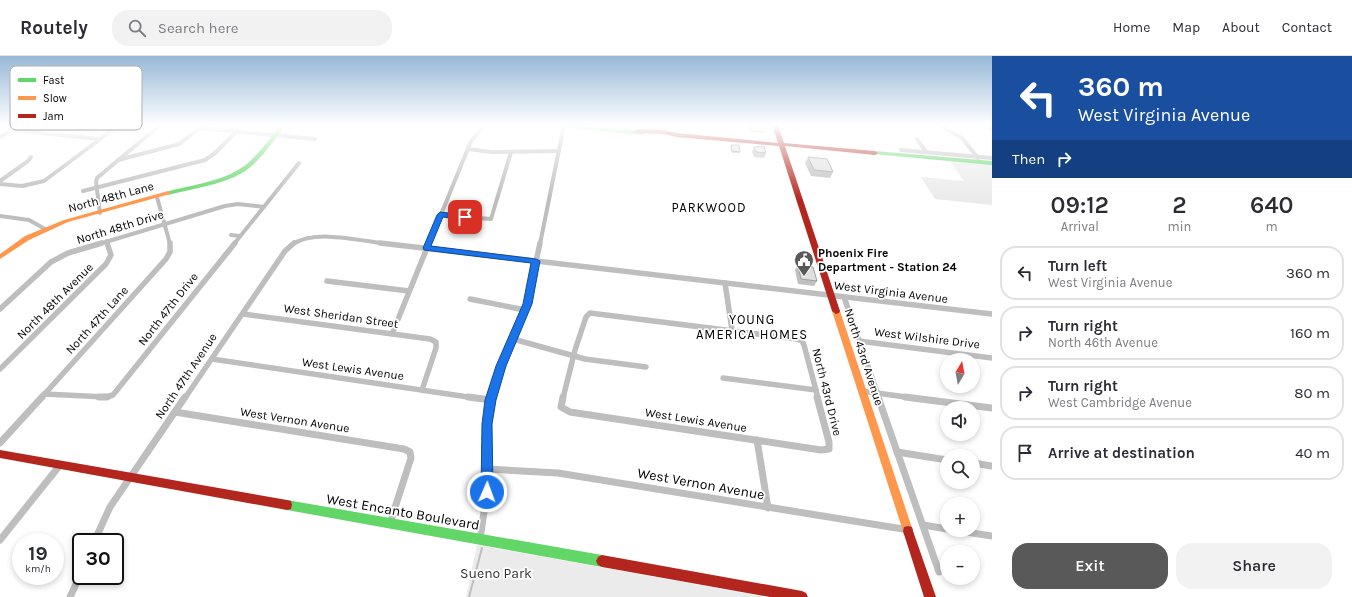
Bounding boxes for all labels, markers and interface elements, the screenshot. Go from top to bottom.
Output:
search box [112,10,392,46]
text: Routely [20,17,88,39]
icon: search [126,17,148,39]
text: Search here [158,19,239,37]
text: Home [1113,19,1150,36]
text: Map [1172,19,1200,36]
text: About [1222,19,1260,36]
text: Contact [1282,19,1332,36]
legend [10,66,142,130]
text: 360 m [1078,70,1164,103]
icon: left [1012,72,1064,124]
text: Fast [43,74,64,87]
text: Slow [43,92,67,105]
text: West Virginia Avenue [1078,104,1250,126]
text: Jam [43,110,64,123]
icon: right [1053,148,1075,170]
text: Then [1012,150,1045,168]
street label: North 48th Lane [67,179,155,215]
text: 09:12 [1051,191,1109,219]
text: 2 [1172,191,1187,219]
text: 640 [1250,191,1293,219]
pin [448,200,482,234]
district label: PARKWOOD [671,200,747,215]
icon: arrive [454,206,476,228]
street label: North 48th Drive [75,207,165,247]
text: Arrival [1061,219,1099,234]
text: min [1168,219,1191,234]
text: m [1266,219,1278,234]
place label: Phoenix Fire Department - Station 24 [818,246,957,274]
public building icon: Phoenix Fire Department - Station 24 [793,249,815,277]
text: Turn left [1048,257,1107,275]
street label: North 48th Avenue [14,260,96,342]
icon: left [1014,262,1036,284]
text: 360 m [1286,264,1330,282]
street label: North 47th Drive [135,270,201,348]
text: West Virginia Avenue [1048,275,1172,290]
street label: West Virginia Avenue [833,278,949,306]
street label: North 47th Lane [63,283,131,357]
street label: West Sheridan Street [283,301,400,331]
street label: North 43rd Avenue [842,307,886,407]
district label: YOUNG AMERICA HOMES [696,312,808,342]
text: Turn right [1048,317,1118,335]
icon: right [1014,322,1036,344]
text: 160 m [1290,324,1330,342]
street label: West Wilshire Drive [873,325,981,351]
street label: North 47th Avenue [152,331,220,421]
text: North 46th Avenue [1048,335,1158,350]
street label: North 43rd Drive [809,347,845,437]
north arrow [940,353,980,393]
map controls [940,353,980,585]
street label: West Lewis Avenue [301,355,405,383]
text: Turn right [1048,377,1118,395]
icon: right [1014,382,1036,404]
text: 80 m [1294,384,1330,402]
text: West Cambridge Avenue [1048,395,1192,410]
button: sound [940,401,980,441]
street label: West Vernon Avenue [239,404,351,436]
street label: West Lewis Avenue [644,405,748,435]
icon: arrive [1014,442,1036,464]
text: Arrive at destination [1048,444,1195,462]
text: 40 m [1295,444,1330,462]
button: search [940,449,980,489]
street label: West Vernon Avenue [636,464,766,504]
position arrow [466,471,508,513]
street label: West Encanto Boulevard [325,490,481,534]
button: + [940,497,980,537]
speed limit sign: 30 [72,533,124,585]
text: 19 [28,542,48,565]
button: Exit [1012,543,1168,589]
button: Share [1176,543,1332,589]
button: − [940,545,980,585]
text: km/h [25,563,51,575]
park label: Sueno Park [460,565,532,582]

